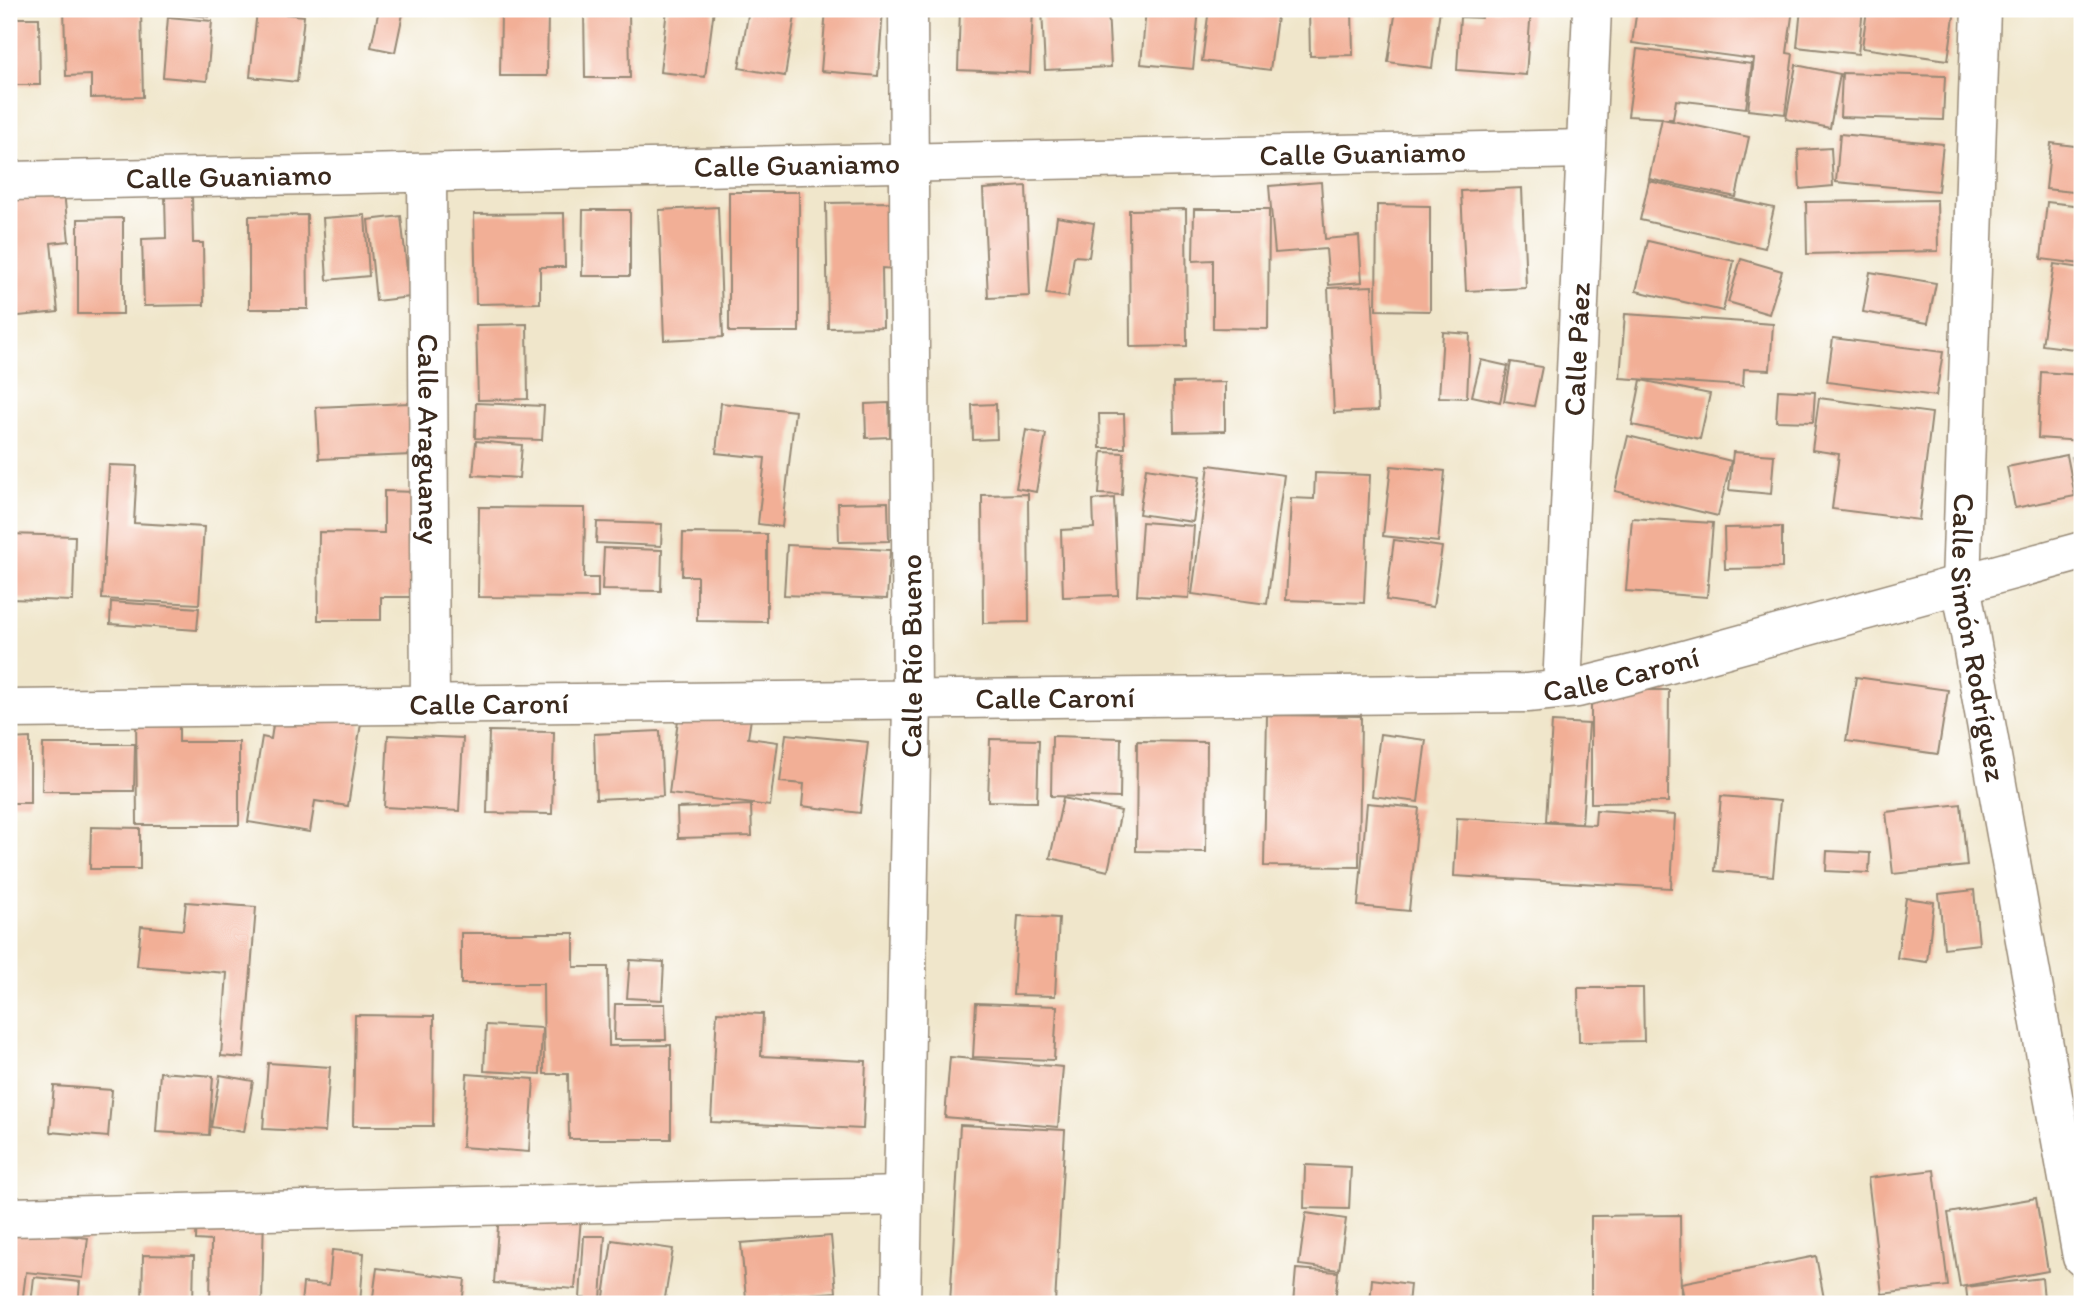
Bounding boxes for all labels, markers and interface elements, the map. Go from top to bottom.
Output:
street label: Calle Guaniamo [1259,132,1466,174]
street label: Calle Guaniamo [693,144,901,185]
street label: Calle Guaniamo [125,155,333,197]
street label: Calle Páez [1555,281,1598,417]
street label: Calle Araguaney [410,333,448,545]
street label: Calle Simón Rodríguez [1943,492,2015,785]
street label: Calle Río Bueno [892,554,930,758]
street label: Calle Caroní [1541,638,1703,709]
street label: Calle Caroní [975,678,1135,717]
street label: Calle Caroní [409,684,569,723]

